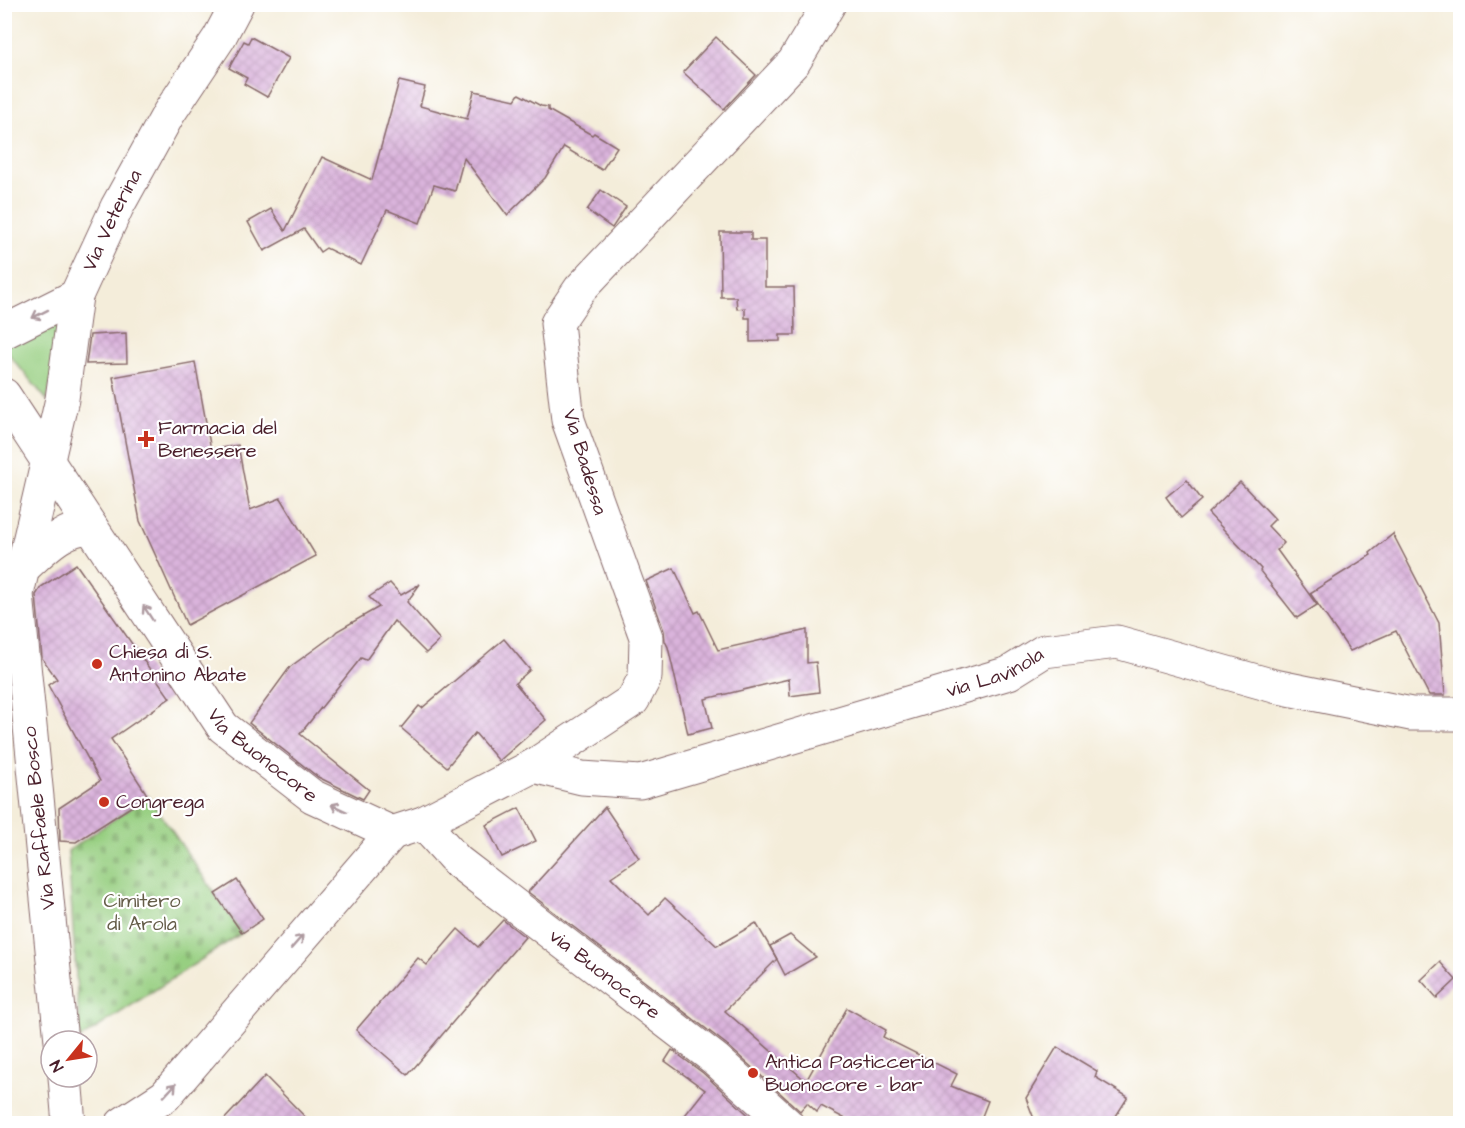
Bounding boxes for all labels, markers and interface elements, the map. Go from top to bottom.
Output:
street label: Via Veterina [75,164,149,276]
one-way arrow [32,308,49,320]
street label: Via Badessa [556,406,614,518]
place label: Farmacia del Benessere [158,414,277,465]
marker: Farmacia del Benessere [139,432,153,446]
one-way arrow [141,605,153,622]
place label: Chiesa di S. Antonino Abate [109,638,247,689]
street label: via Lavinola [943,641,1049,705]
marker: Chiesa di S. Antonino Abate [90,657,104,671]
street label: Via Buonocore [200,703,324,810]
street label: Via Raffaele Bosco [15,725,63,911]
place label: Congrega [116,788,204,817]
marker: Congrega [97,795,111,809]
one-way arrow [330,802,348,814]
park label: Cimitero di Arola [104,887,180,938]
street label: via Buonocore [543,922,666,1026]
one-way arrow [290,935,304,950]
north arrow [39,1029,99,1089]
place label: Antica Pasticceria Buonocore - bar [765,1048,934,1099]
text: N [45,1056,69,1076]
marker: Antica Pasticceria Buonocore - bar [746,1066,760,1080]
one-way arrow [163,1083,177,1098]

